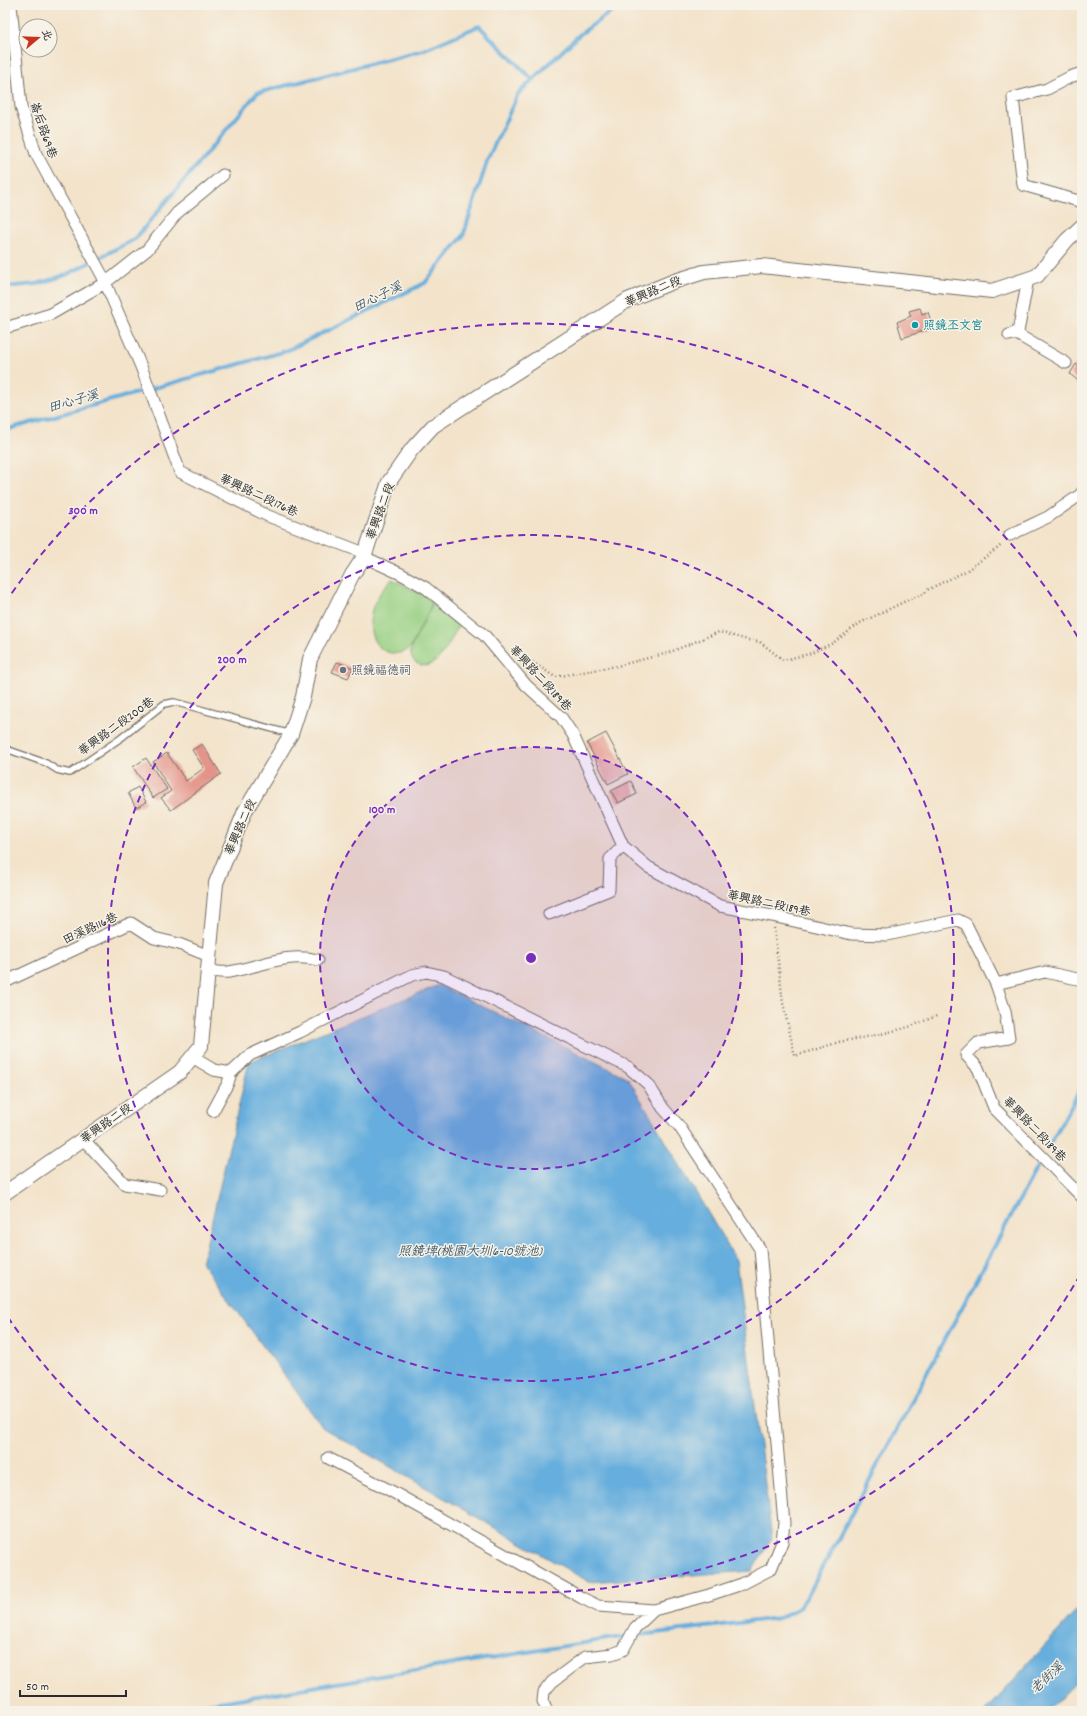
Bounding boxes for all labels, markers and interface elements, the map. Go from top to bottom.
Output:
north arrow [18,18,58,58]
text: 北 [36,28,55,43]
street label: 崙后路69巷 [25,100,60,161]
street label: 華興路二段 [623,273,685,312]
water label: 田心子溪 [351,278,407,318]
place label: 照鏡丕文宮 [923,318,983,335]
marker: 照鏡丕文宮 [910,320,920,330]
water label: 田心子溪 [46,386,102,419]
street label: 華興路二段176巷 [216,471,301,522]
street label: 華興路二段 [363,480,400,543]
text: 300 m [68,503,98,520]
street label: 華興路二段189巷 [505,642,575,716]
text: 200 m [217,652,247,669]
place label: 照鏡福德祠 [351,663,411,680]
marker: 照鏡福德祠 [338,665,348,675]
street label: 華興路二段200巷 [75,694,158,761]
street label: 華興路二段 [221,797,261,858]
text: 100 m [369,802,395,819]
street label: 華興路二段189巷 [725,887,812,922]
street label: 田溪路116巷 [60,909,121,950]
centre of rings [524,951,538,965]
street label: 華興路二段189巷 [998,1094,1070,1166]
street label: 華興路二段 [77,1100,136,1148]
water label: 照鏡埤(桃園大圳6-10號池) [398,1243,543,1262]
water label: 老街溪 [1027,1658,1069,1699]
scale bar [20,1672,126,1698]
text: 50 m [26,1679,49,1696]

